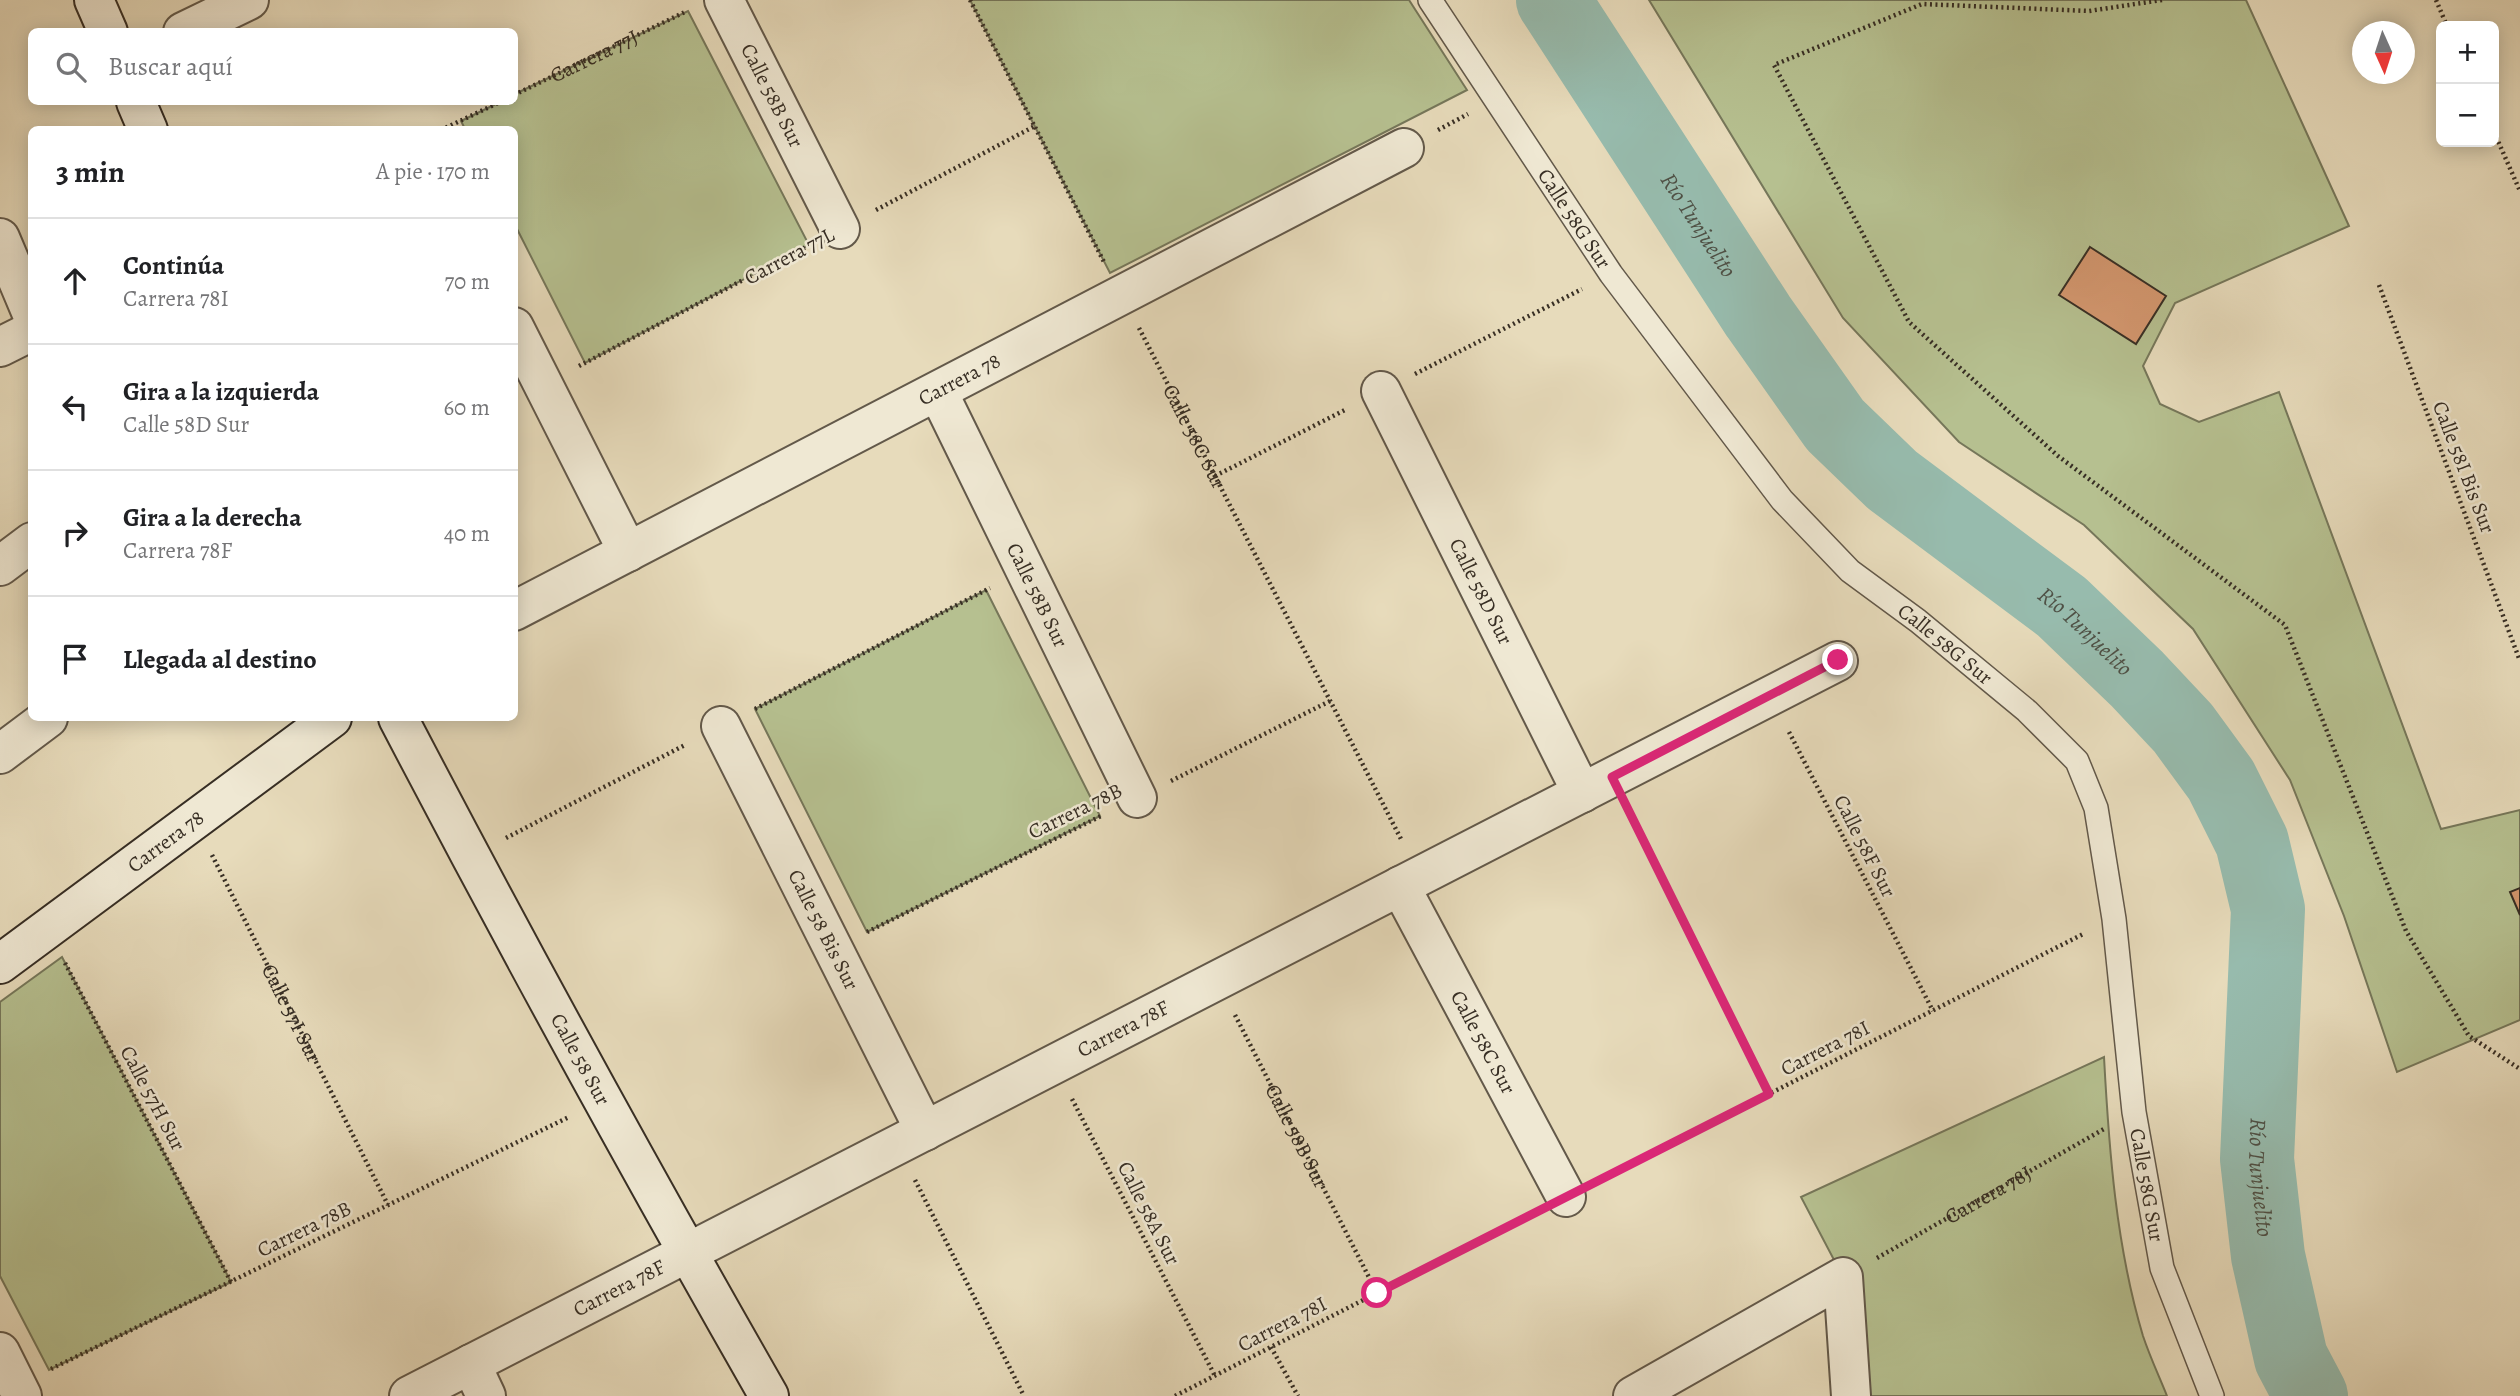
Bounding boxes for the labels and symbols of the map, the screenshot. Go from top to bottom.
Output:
north arrow [2352,21,2415,84]
street label: Carrera 77J [545,23,643,89]
street label: Calle 58B Sur [734,39,810,152]
street label: Calle 58G Sur [1531,163,1618,274]
water label: Río Tunjuelito [1653,166,1744,283]
street label: Carrera 77L [739,220,839,291]
street label: Carrera 78 [913,346,1005,412]
street label: Calle 58C Sur [1156,379,1233,494]
street label: Calle 58I Bis Sur [2426,397,2502,537]
street label: Calle 58D Sur [1443,533,1520,649]
street label: Calle 58B Sur [1000,538,1075,652]
water label: Río Tunjuelito [2032,579,2140,683]
street label: Calle 58G Sur [1892,597,1999,691]
route end [1822,644,1853,675]
street label: Carrera 78B [1023,776,1127,846]
street label: Calle 58F Sur [1827,790,1903,902]
street label: Carrera 78 [121,804,210,879]
street label: Calle 58 Bis Sur [781,865,866,995]
street label: Calle 57I Sur [255,959,328,1067]
street label: Calle 58C Sur [1444,985,1523,1099]
street label: Carrera 78F [1072,993,1174,1064]
street label: Calle 58 Sur [544,1008,617,1110]
street label: Carrera 78I [1776,1014,1874,1082]
street label: Calle 57H Sur [114,1041,192,1155]
street label: Calle 58B Sur [1259,1079,1335,1193]
water label: Río Tunjuelito [2241,1117,2281,1238]
street label: Calle 58G Sur [2123,1126,2171,1244]
street label: Calle 58A Sur [1111,1156,1187,1270]
street label: Carrera 78J [1940,1159,2037,1231]
street label: Carrera 78B [252,1194,356,1264]
street label: Carrera 78F [568,1253,670,1323]
route start [1361,1277,1392,1308]
street label: Carrera 78I [1233,1290,1331,1358]

